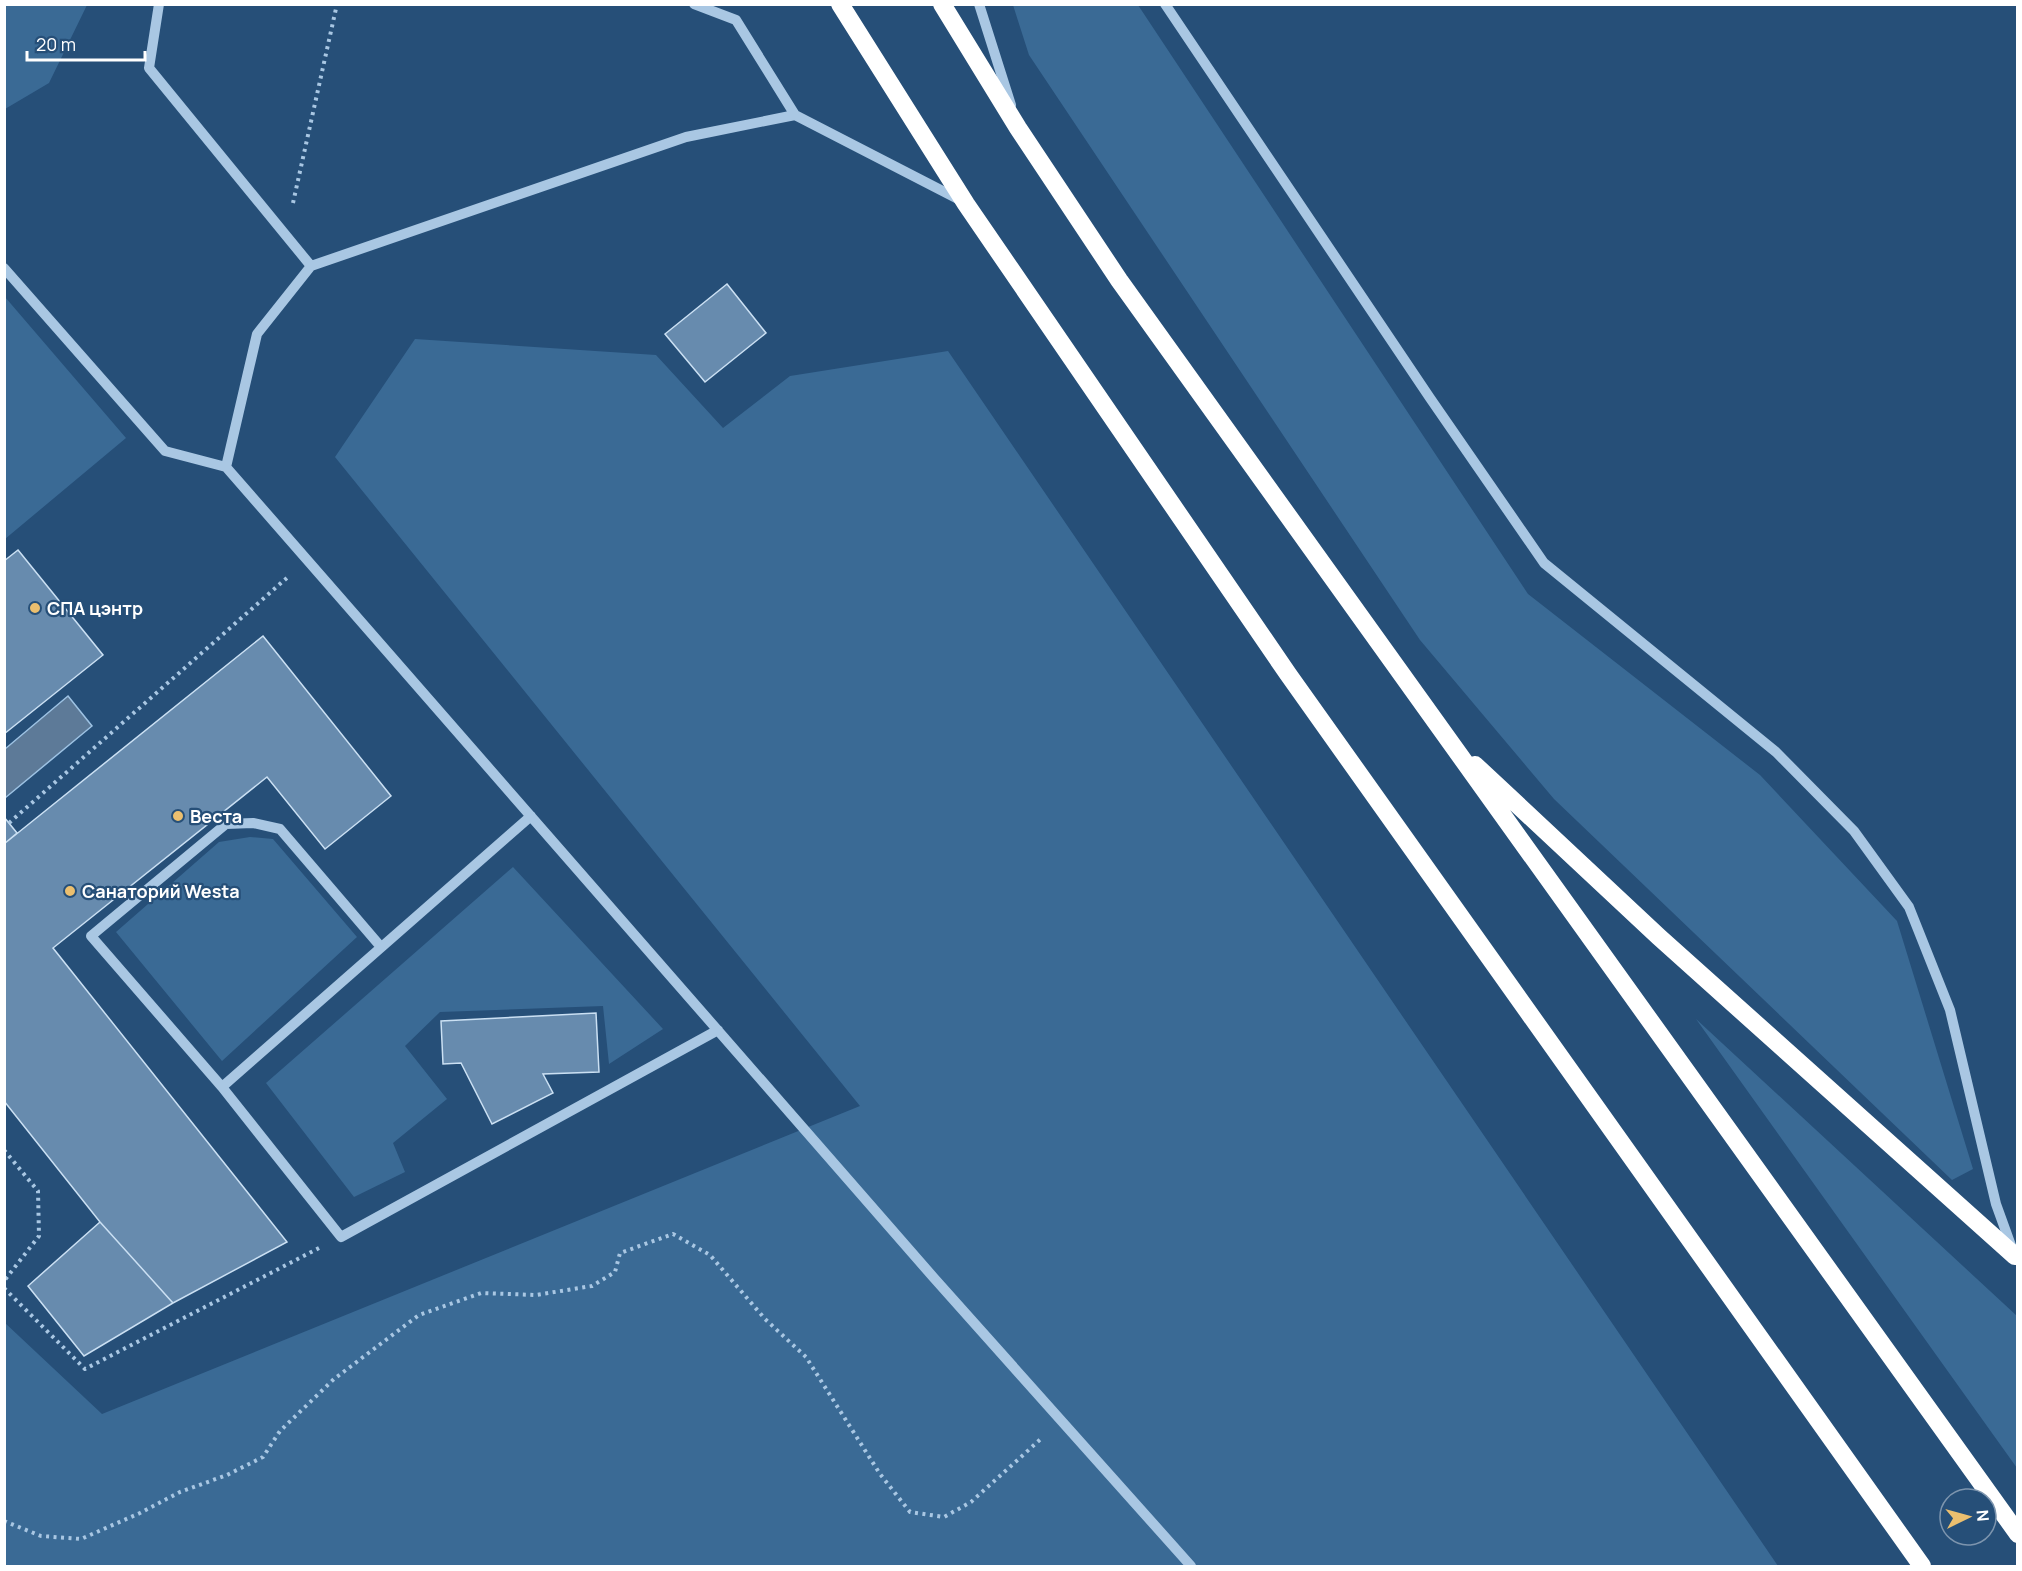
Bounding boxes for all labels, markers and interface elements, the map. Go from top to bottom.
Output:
scale bar [27,24,146,62]
text: 20 m [36,32,76,56]
place label: СПА цэнтр [47,596,143,620]
marker: СПА цэнтр [28,601,42,615]
place label: Веста [190,804,242,828]
marker: Веста [171,809,185,823]
place label: Санаторий Westa [82,879,240,903]
marker: Санаторий Westa [63,884,77,898]
north arrow [1938,1487,1998,1547]
text: N [1971,1509,1994,1522]

